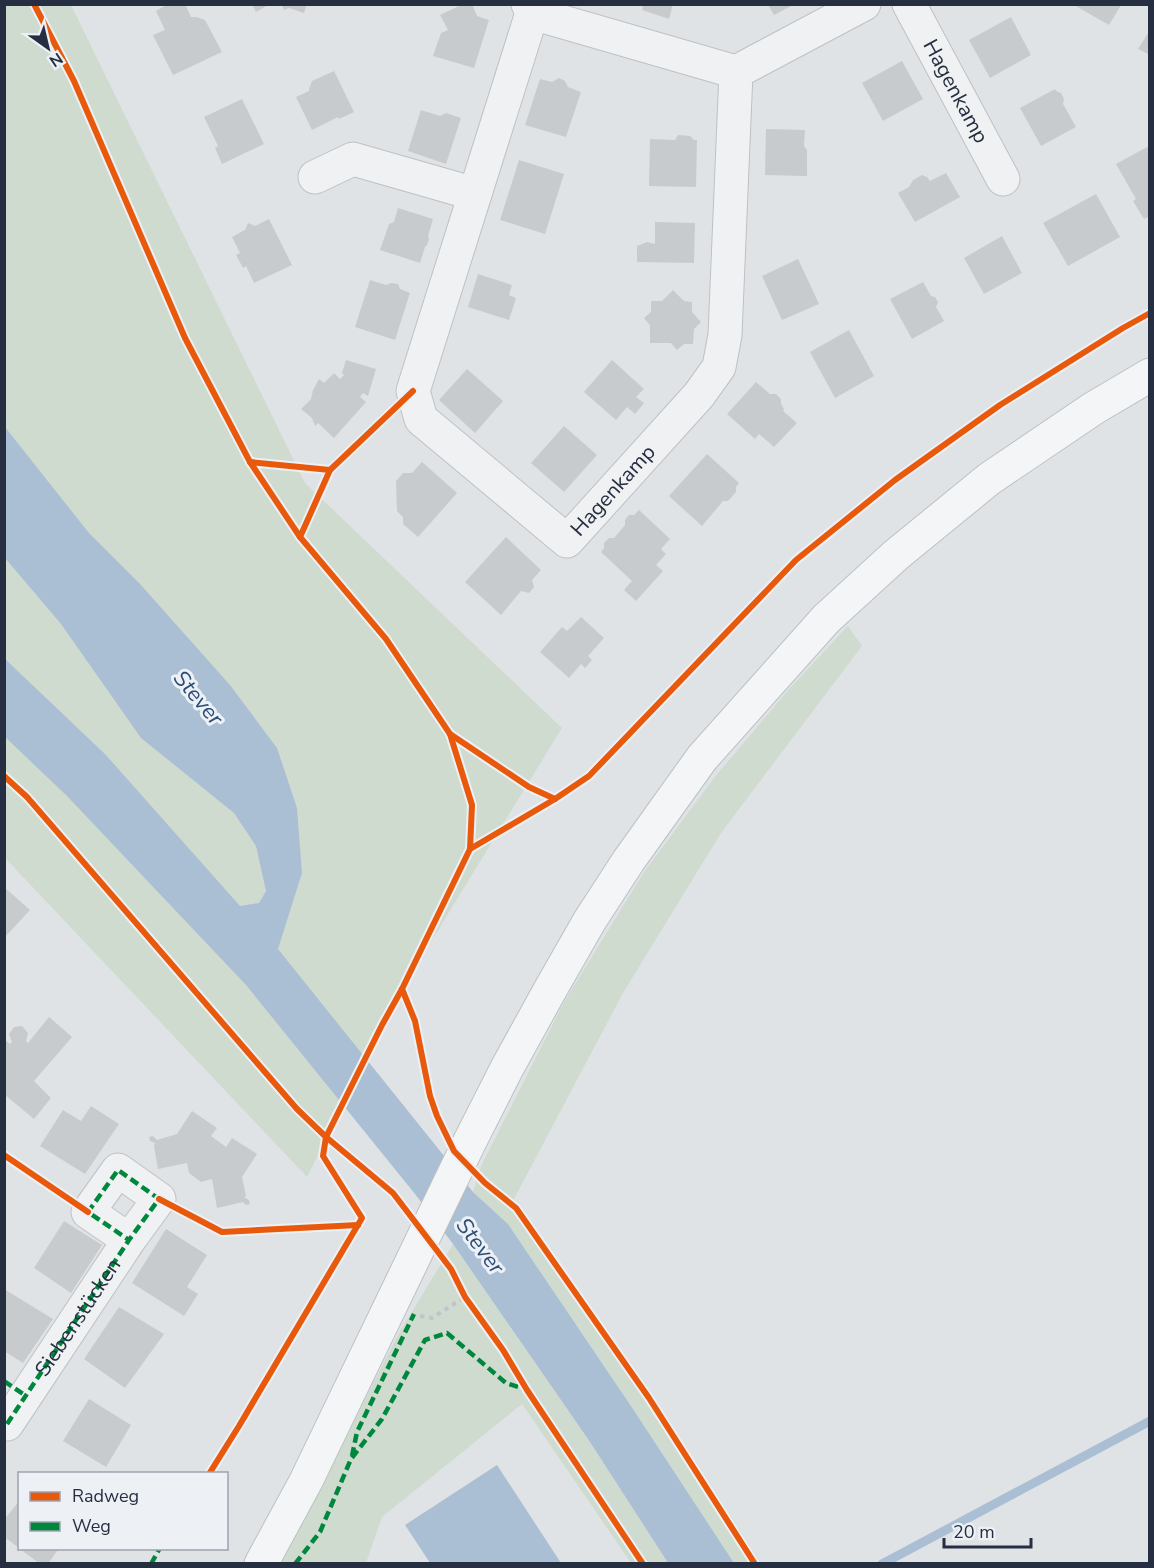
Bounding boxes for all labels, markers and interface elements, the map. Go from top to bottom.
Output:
north arrow [18,18,78,78]
street label: Hagenkamp [916,34,995,148]
text: N [45,47,67,72]
street label: Hagenkamp [564,439,662,542]
water label: Stever [166,664,231,733]
water label: Stever [449,1212,512,1281]
street label: Siebenstücken [28,1253,127,1382]
legend [18,1472,228,1550]
text: Radweg [72,1484,139,1508]
scale bar [944,1511,1031,1549]
text: Weg [72,1514,111,1538]
text: 20 m [953,1520,995,1544]

